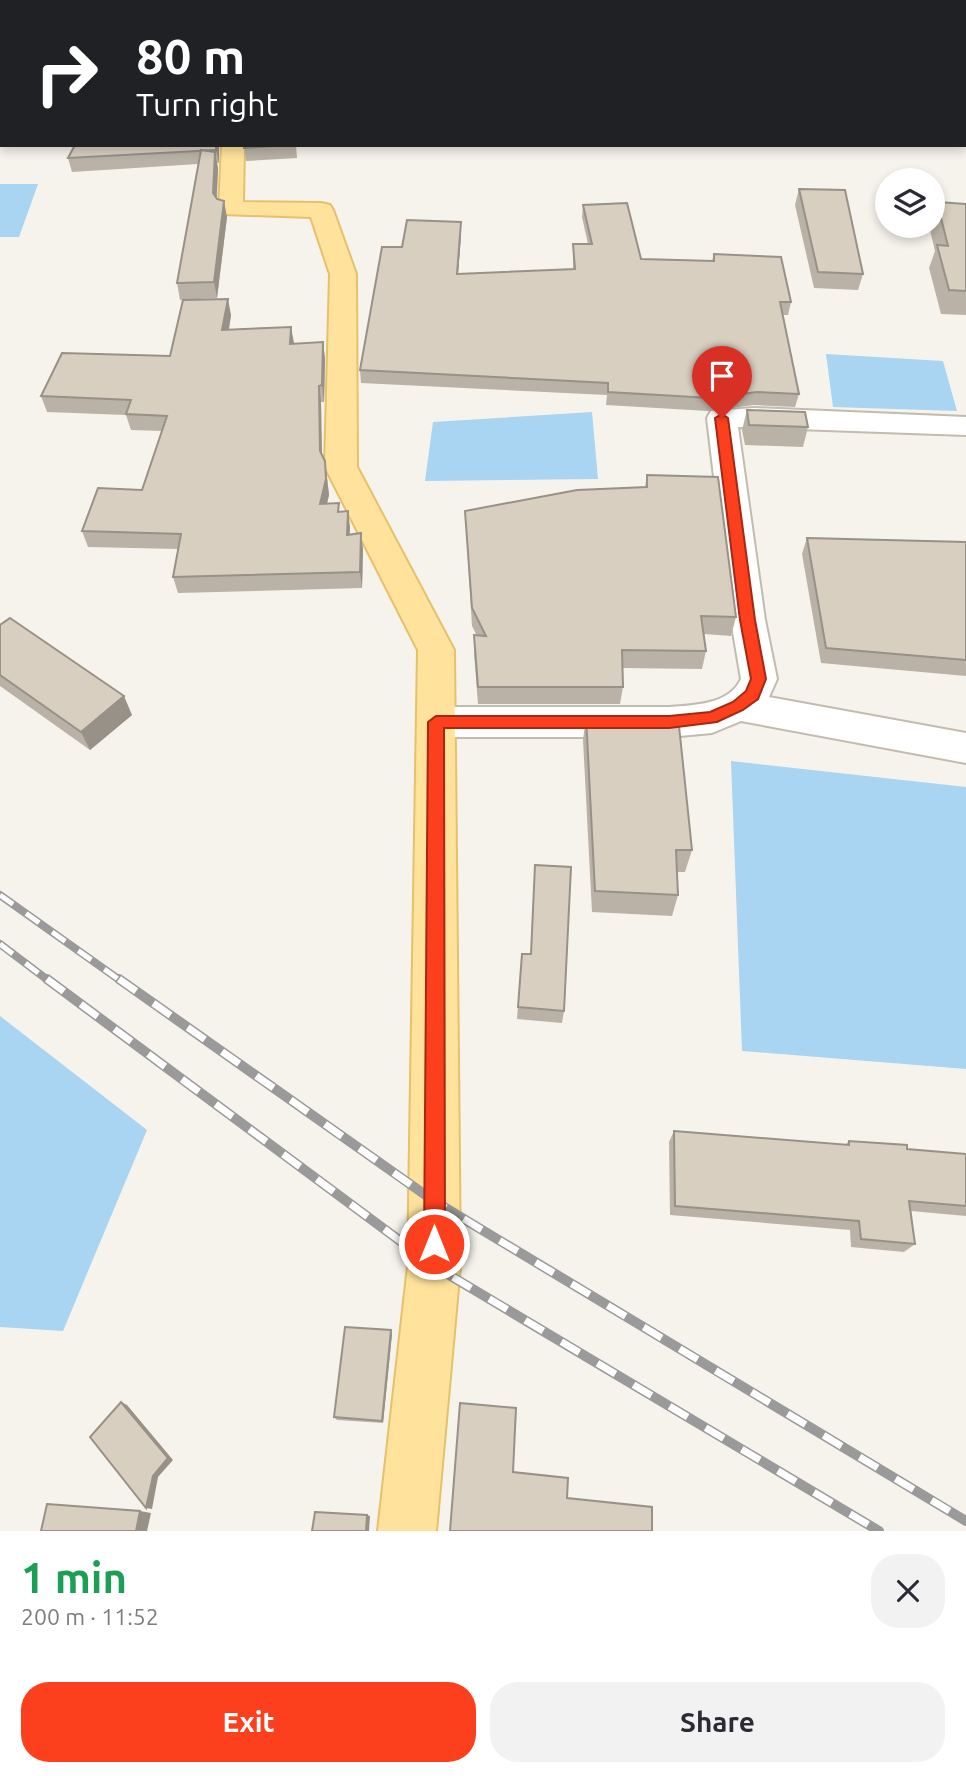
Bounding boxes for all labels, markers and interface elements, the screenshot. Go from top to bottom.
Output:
icon: right [21,28,112,119]
text: 80 m [136,28,245,83]
text: Turn right [136,86,278,122]
map controls [875,168,945,238]
button: layers [875,168,945,238]
pin [692,346,752,418]
icon: arrive [703,357,741,395]
position arrow [397,1207,471,1281]
text: 1 min [21,1554,127,1601]
button: close [871,1554,945,1628]
text: 200 m · 11:52 [21,1604,159,1629]
button: Exit [21,1682,476,1762]
button: Share [490,1682,945,1762]

